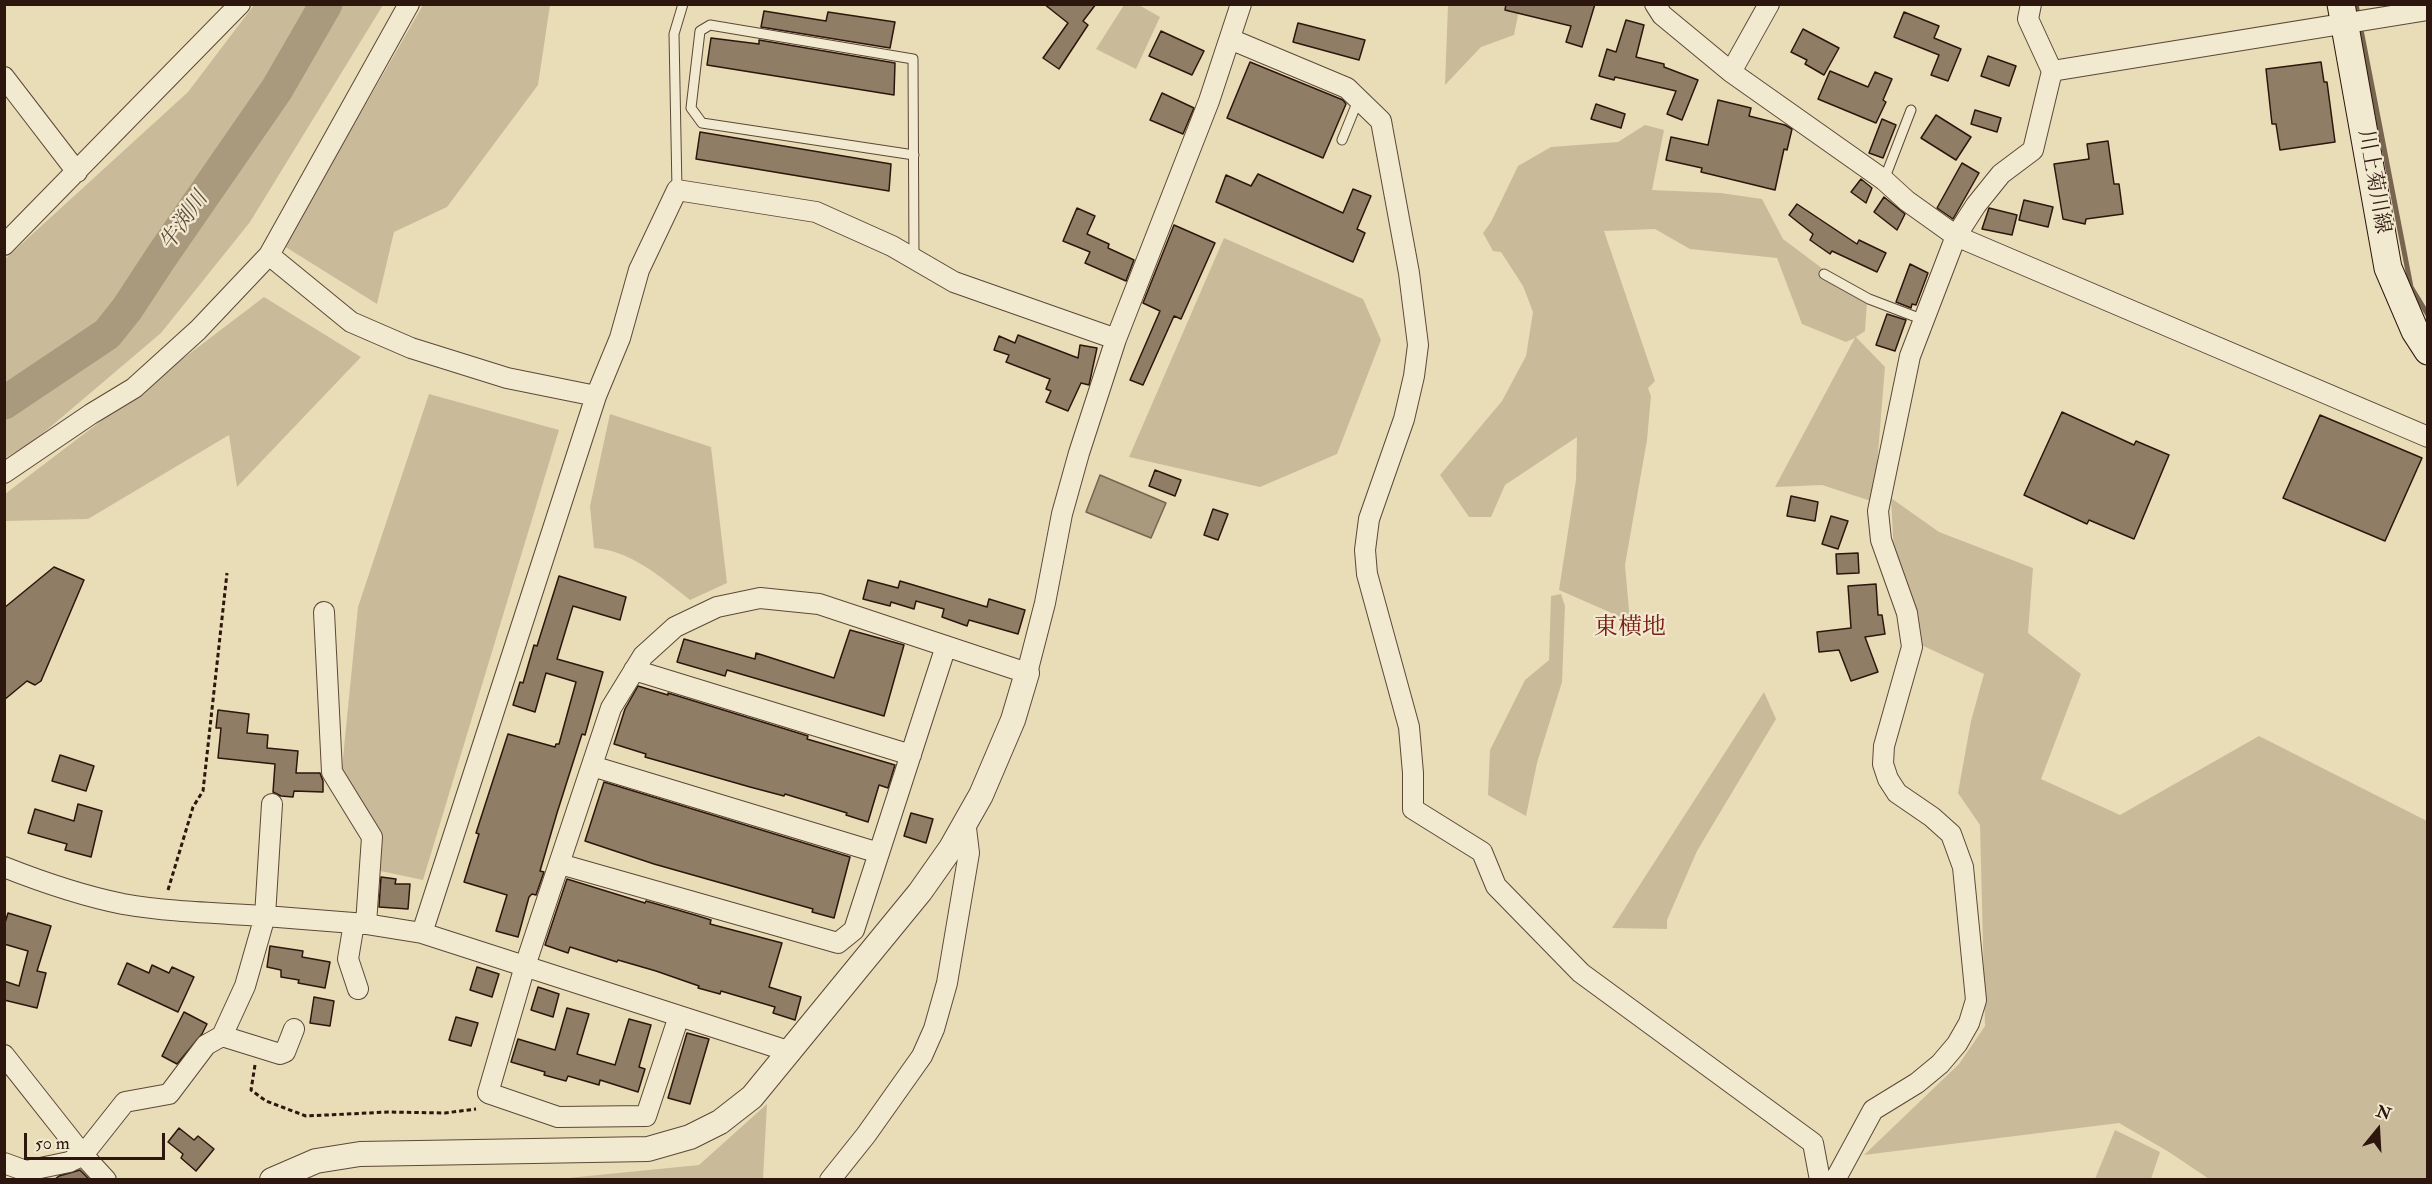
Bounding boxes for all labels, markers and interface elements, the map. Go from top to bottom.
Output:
street label: 川上菊川線 [2351,128,2395,236]
water label: 牛渕川 [155,187,215,257]
district label: 東横地 [1594,615,1666,643]
north arrow [2348,1100,2408,1160]
text: N [2374,1101,2393,1125]
scale bar [27,1121,168,1159]
text: 50 m [35,1132,70,1155]

